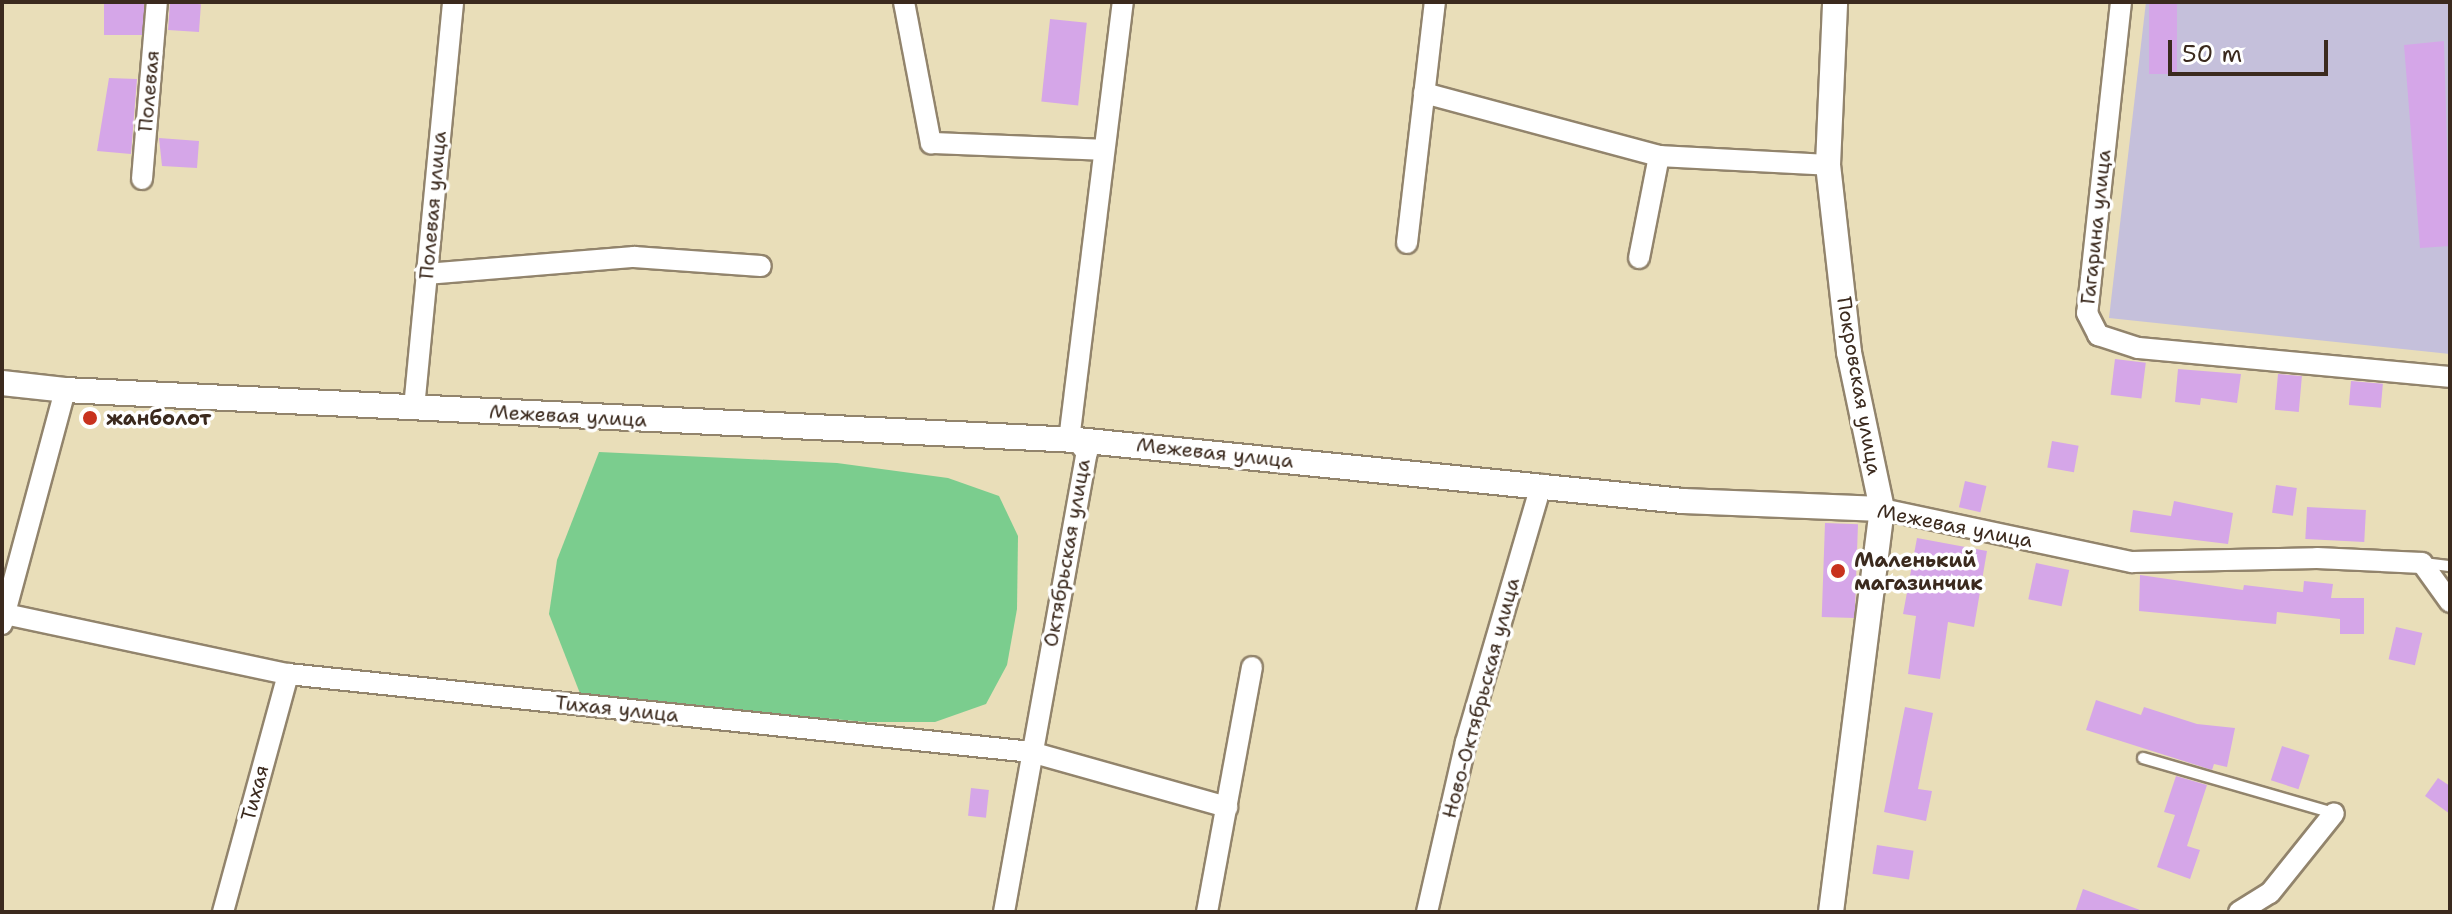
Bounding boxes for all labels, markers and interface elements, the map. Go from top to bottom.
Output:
scale bar [2172,24,2332,74]
text: 50 m [2182,38,2242,70]
street label: Полевая [133,49,165,133]
street label: Полевая улица [415,130,451,280]
street label: Гагарина улица [2076,148,2116,306]
street label: Покровская улица [1832,295,1886,477]
street label: Межевая улица [489,400,647,432]
place label: жанболот [106,406,211,430]
marker: жанболот [81,409,99,427]
street label: Межевая улица [1135,433,1295,473]
street label: Октябрьская улица [1039,457,1095,649]
street label: Межевая улица [1875,499,2035,553]
place label: Маленький магазинчик [1854,548,1983,595]
marker: Маленький магазинчик [1829,562,1847,580]
street label: Ново-Октябрьская улица [1437,575,1525,821]
street label: Тихая улица [554,691,680,727]
street label: Тихая [236,762,274,824]

